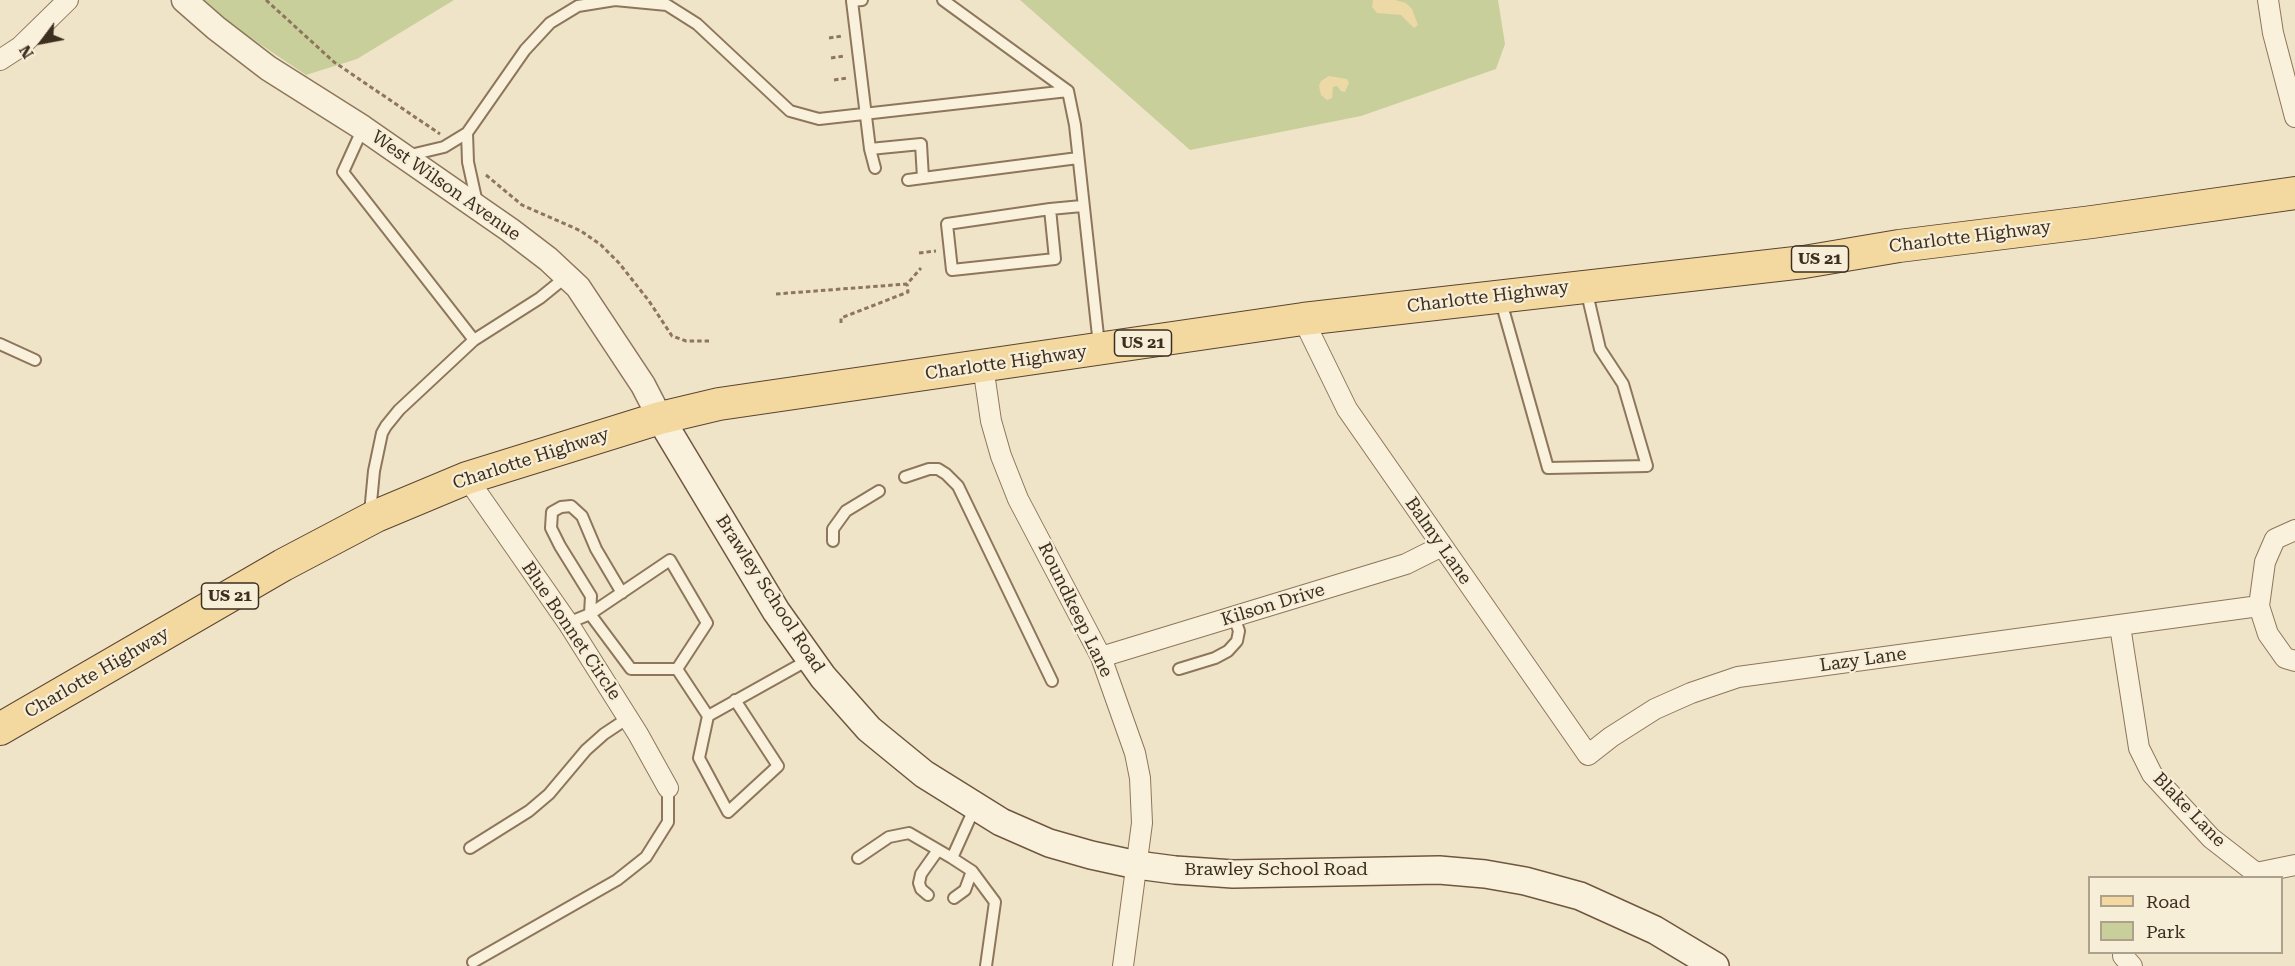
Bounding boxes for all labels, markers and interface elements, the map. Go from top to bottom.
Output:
north arrow [12,12,72,72]
text: N [15,42,38,62]
street label: West Wilson Avenue [367,126,525,246]
street label: Charlotte Highway [1888,216,2052,258]
road number: US 21 [1792,246,1848,272]
street label: Charlotte Highway [1406,276,1570,318]
road number: US 21 [1114,330,1172,356]
street label: Charlotte Highway [924,341,1088,385]
street label: Charlotte Highway [450,424,612,494]
street label: Balmy Lane [1400,493,1476,589]
street label: Brawley School Road [711,511,829,677]
street label: Roundkeep Lane [1033,539,1117,681]
street label: Blue Bonnet Circle [517,558,625,704]
street label: Kilson Drive [1219,579,1327,631]
road number: US 21 [202,583,258,609]
street label: Charlotte Highway [21,623,173,723]
street label: Lazy Lane [1818,643,1908,677]
street label: Blake Lane [2148,768,2230,852]
street label: Brawley School Road [1184,859,1368,881]
legend [2088,876,2283,954]
text: Road [2146,891,2190,912]
text: Park [2146,921,2186,942]

